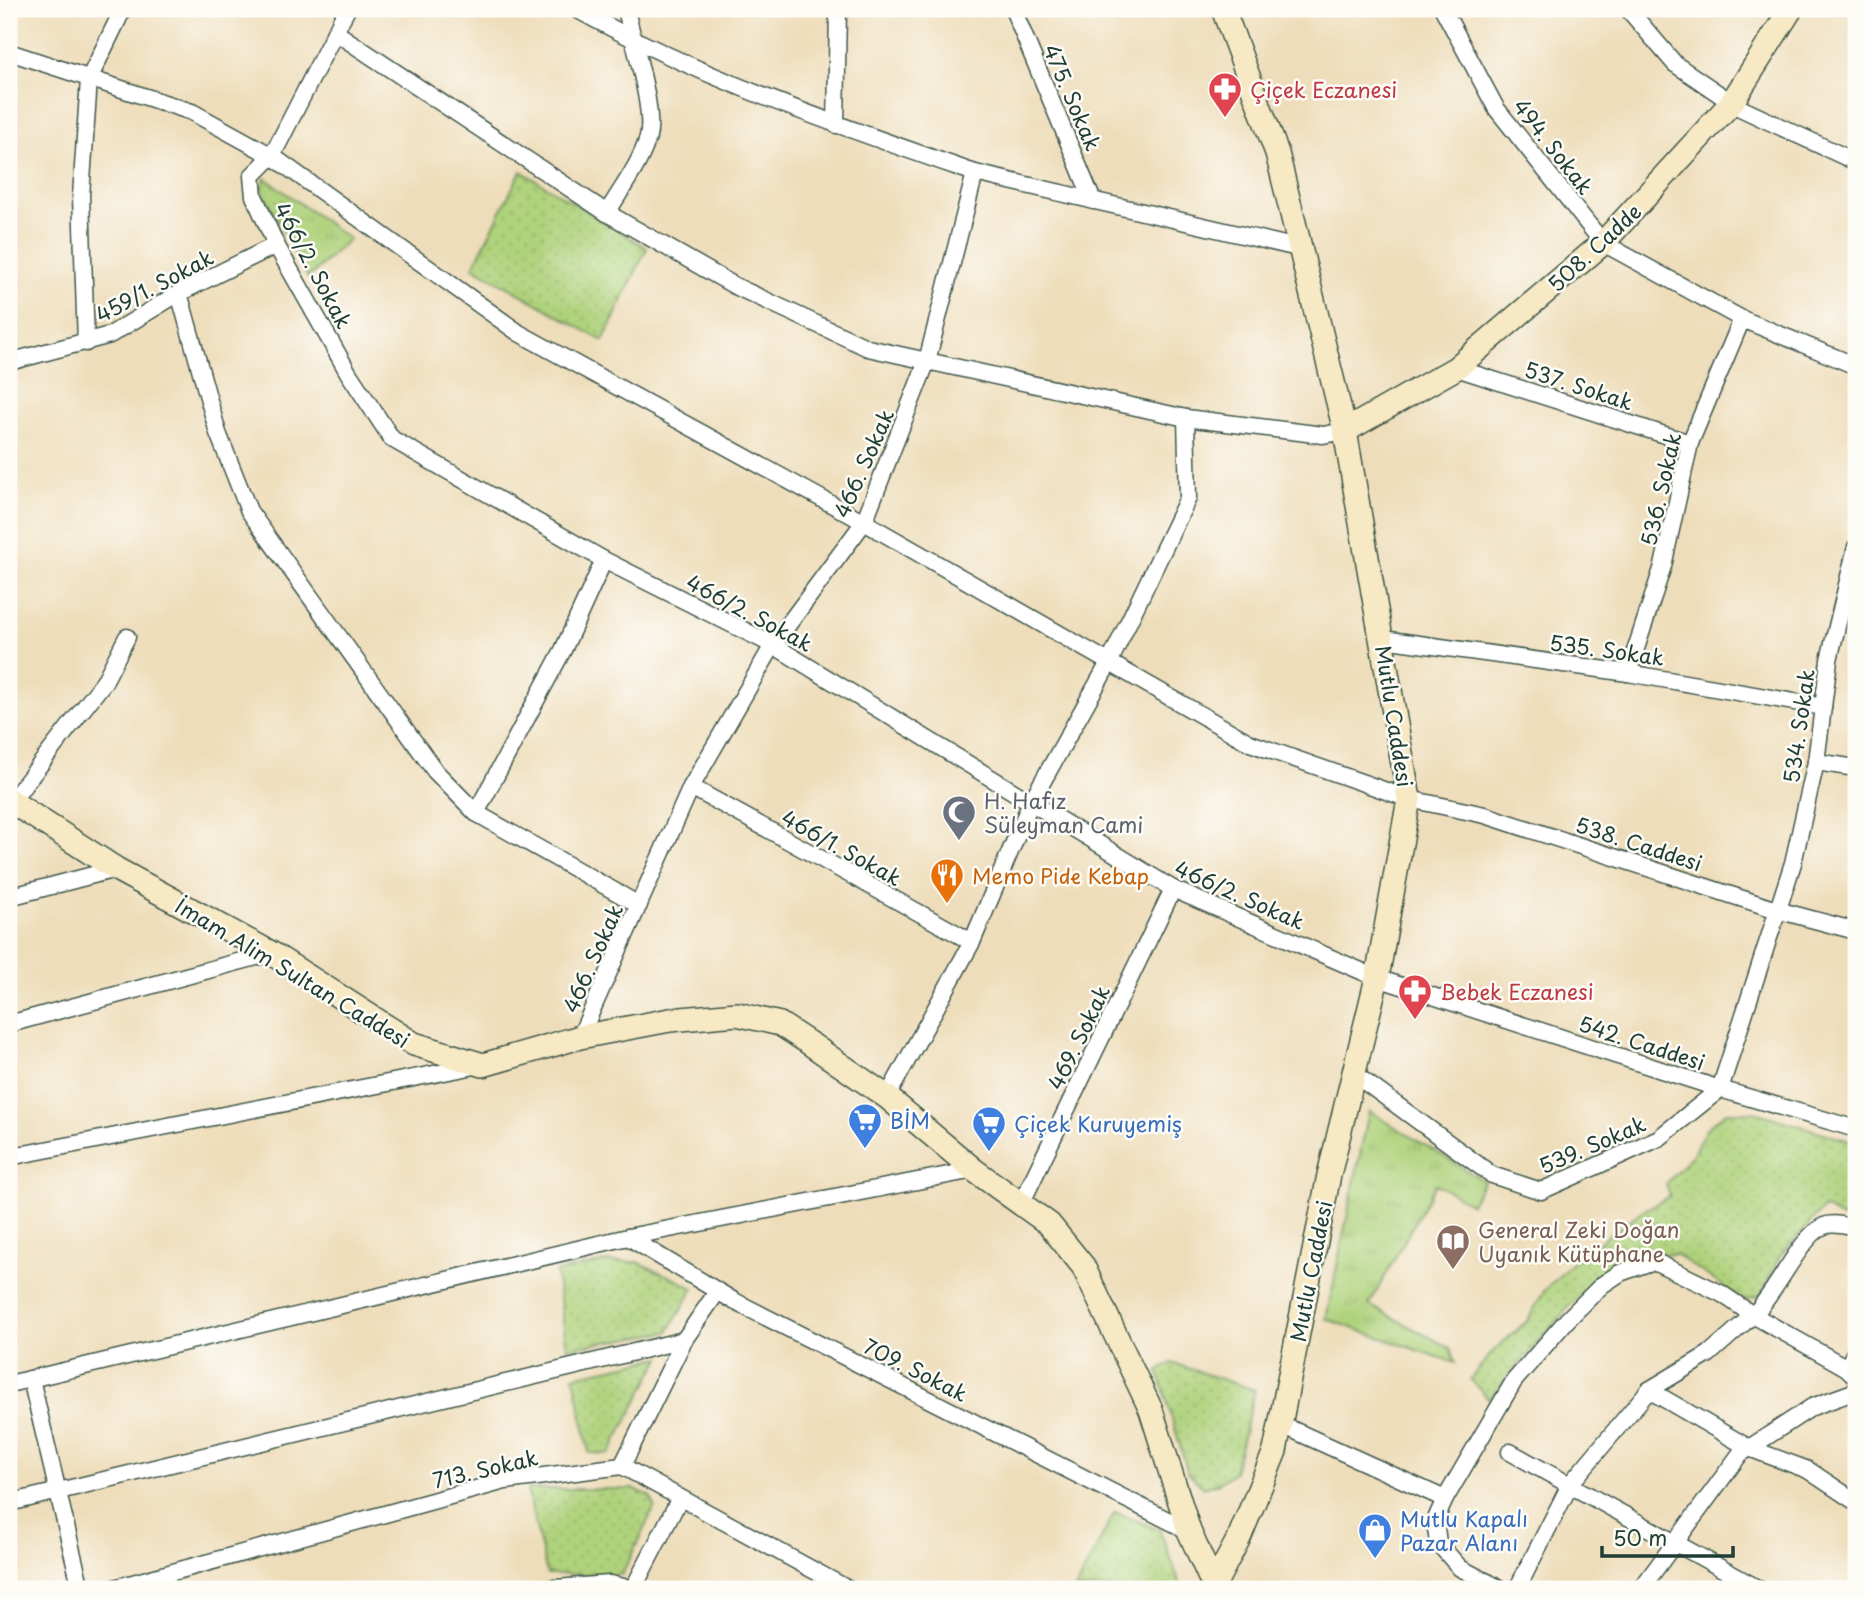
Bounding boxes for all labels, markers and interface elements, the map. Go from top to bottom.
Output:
street label: 475. Sokak [1036,39,1110,155]
pharmacy icon: Çiçek Eczanesi [1206,70,1244,119]
place label: Çiçek Eczanesi [1250,73,1397,105]
street label: 494. Sokak [1506,91,1602,201]
street label: 508. Cadde [1540,195,1648,299]
street label: 466/2. Sokak [267,196,361,334]
street label: 459/1. Sokak [89,240,219,330]
street label: 537. Sokak [1521,352,1637,418]
street label: 466. Sokak [825,403,901,523]
street label: 536. Sokak [1631,429,1689,549]
street label: 466/2. Sokak [681,565,819,659]
street label: 535. Sokak [1548,625,1666,673]
street label: Mutlu Caddesi [1368,643,1422,789]
street label: 534. Sokak [1774,667,1822,785]
place label: H. Hafız Süleyman Cami [984,784,1143,840]
mosque icon: H. Hafız Süleyman Cami [940,793,978,842]
street label: 466/1. Sokak [776,801,908,893]
street label: 538. Caddesi [1572,807,1706,879]
street label: 466/2. Sokak [1170,851,1310,937]
restaurant icon: Memo Pide Kebap [928,856,966,905]
place label: Memo Pide Kebap [972,859,1149,891]
street label: İmam Alim Sultan Caddesi [169,889,417,1055]
street label: 466. Sokak [554,898,630,1018]
pharmacy icon: Bebek Eczanesi [1396,972,1434,1021]
place label: Bebek Eczanesi [1440,975,1594,1007]
street label: 469. Sokak [1039,979,1117,1095]
street label: 542. Caddesi [1575,1007,1709,1077]
supermarket icon: BİM [846,1101,884,1150]
place label: BİM [890,1104,930,1136]
supermarket icon: Çiçek Kuruyemiş [970,1104,1008,1153]
place label: Çiçek Kuruyemiş [1014,1107,1182,1139]
street label: 539. Sokak [1534,1107,1650,1181]
street label: Mutlu Caddesi [1281,1198,1339,1344]
place label: General Zeki Doğan Uyanık Kütüphane [1478,1213,1679,1269]
library icon: General Zeki Doğan Uyanık Kütüphane [1434,1222,1472,1271]
street label: 709. Sokak [858,1329,974,1409]
street label: 713. Sokak [429,1440,541,1496]
place label: Mutlu Kapalı Pazar Alanı [1400,1502,1528,1558]
shop icon: Mutlu Kapalı Pazar Alanı [1356,1511,1394,1560]
scale bar [1602,1514,1734,1558]
text: 50 m [1613,1521,1667,1553]

